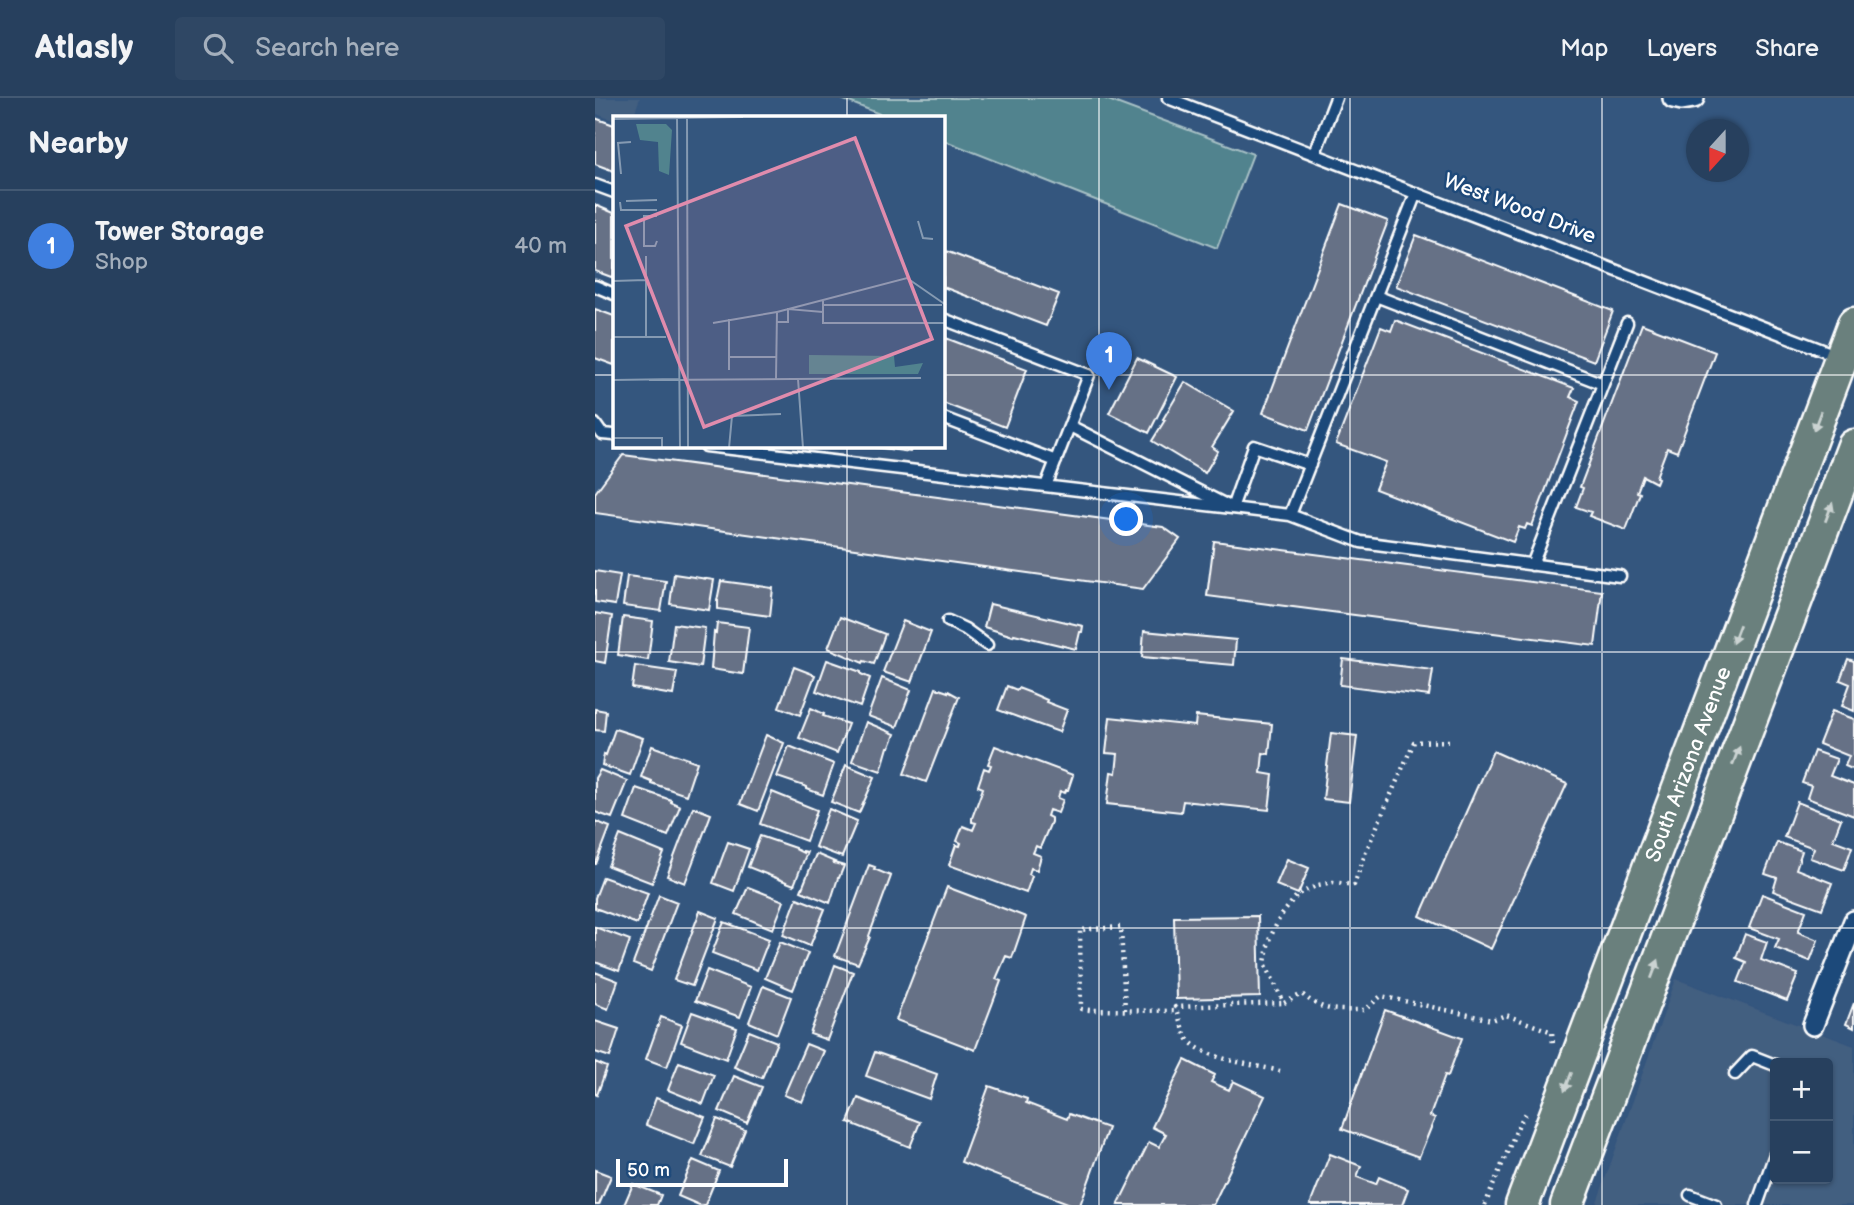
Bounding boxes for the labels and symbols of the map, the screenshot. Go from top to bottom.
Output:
inset map [613,116,945,448]
north arrow [1686,119,1749,182]
street label: West Wood Drive [1440,168,1599,249]
pin: 1 [1086,332,1132,390]
one-way arrow [1811,411,1822,432]
one-way arrow [1824,501,1835,522]
your location [1109,502,1143,536]
one-way arrow [1731,623,1742,644]
street label: South Arizona Avenue [1640,663,1737,866]
one-way arrow [1731,746,1742,767]
one-way arrow [1650,958,1661,979]
one-way arrow [1563,1071,1574,1092]
scale bar [616,1156,787,1188]

